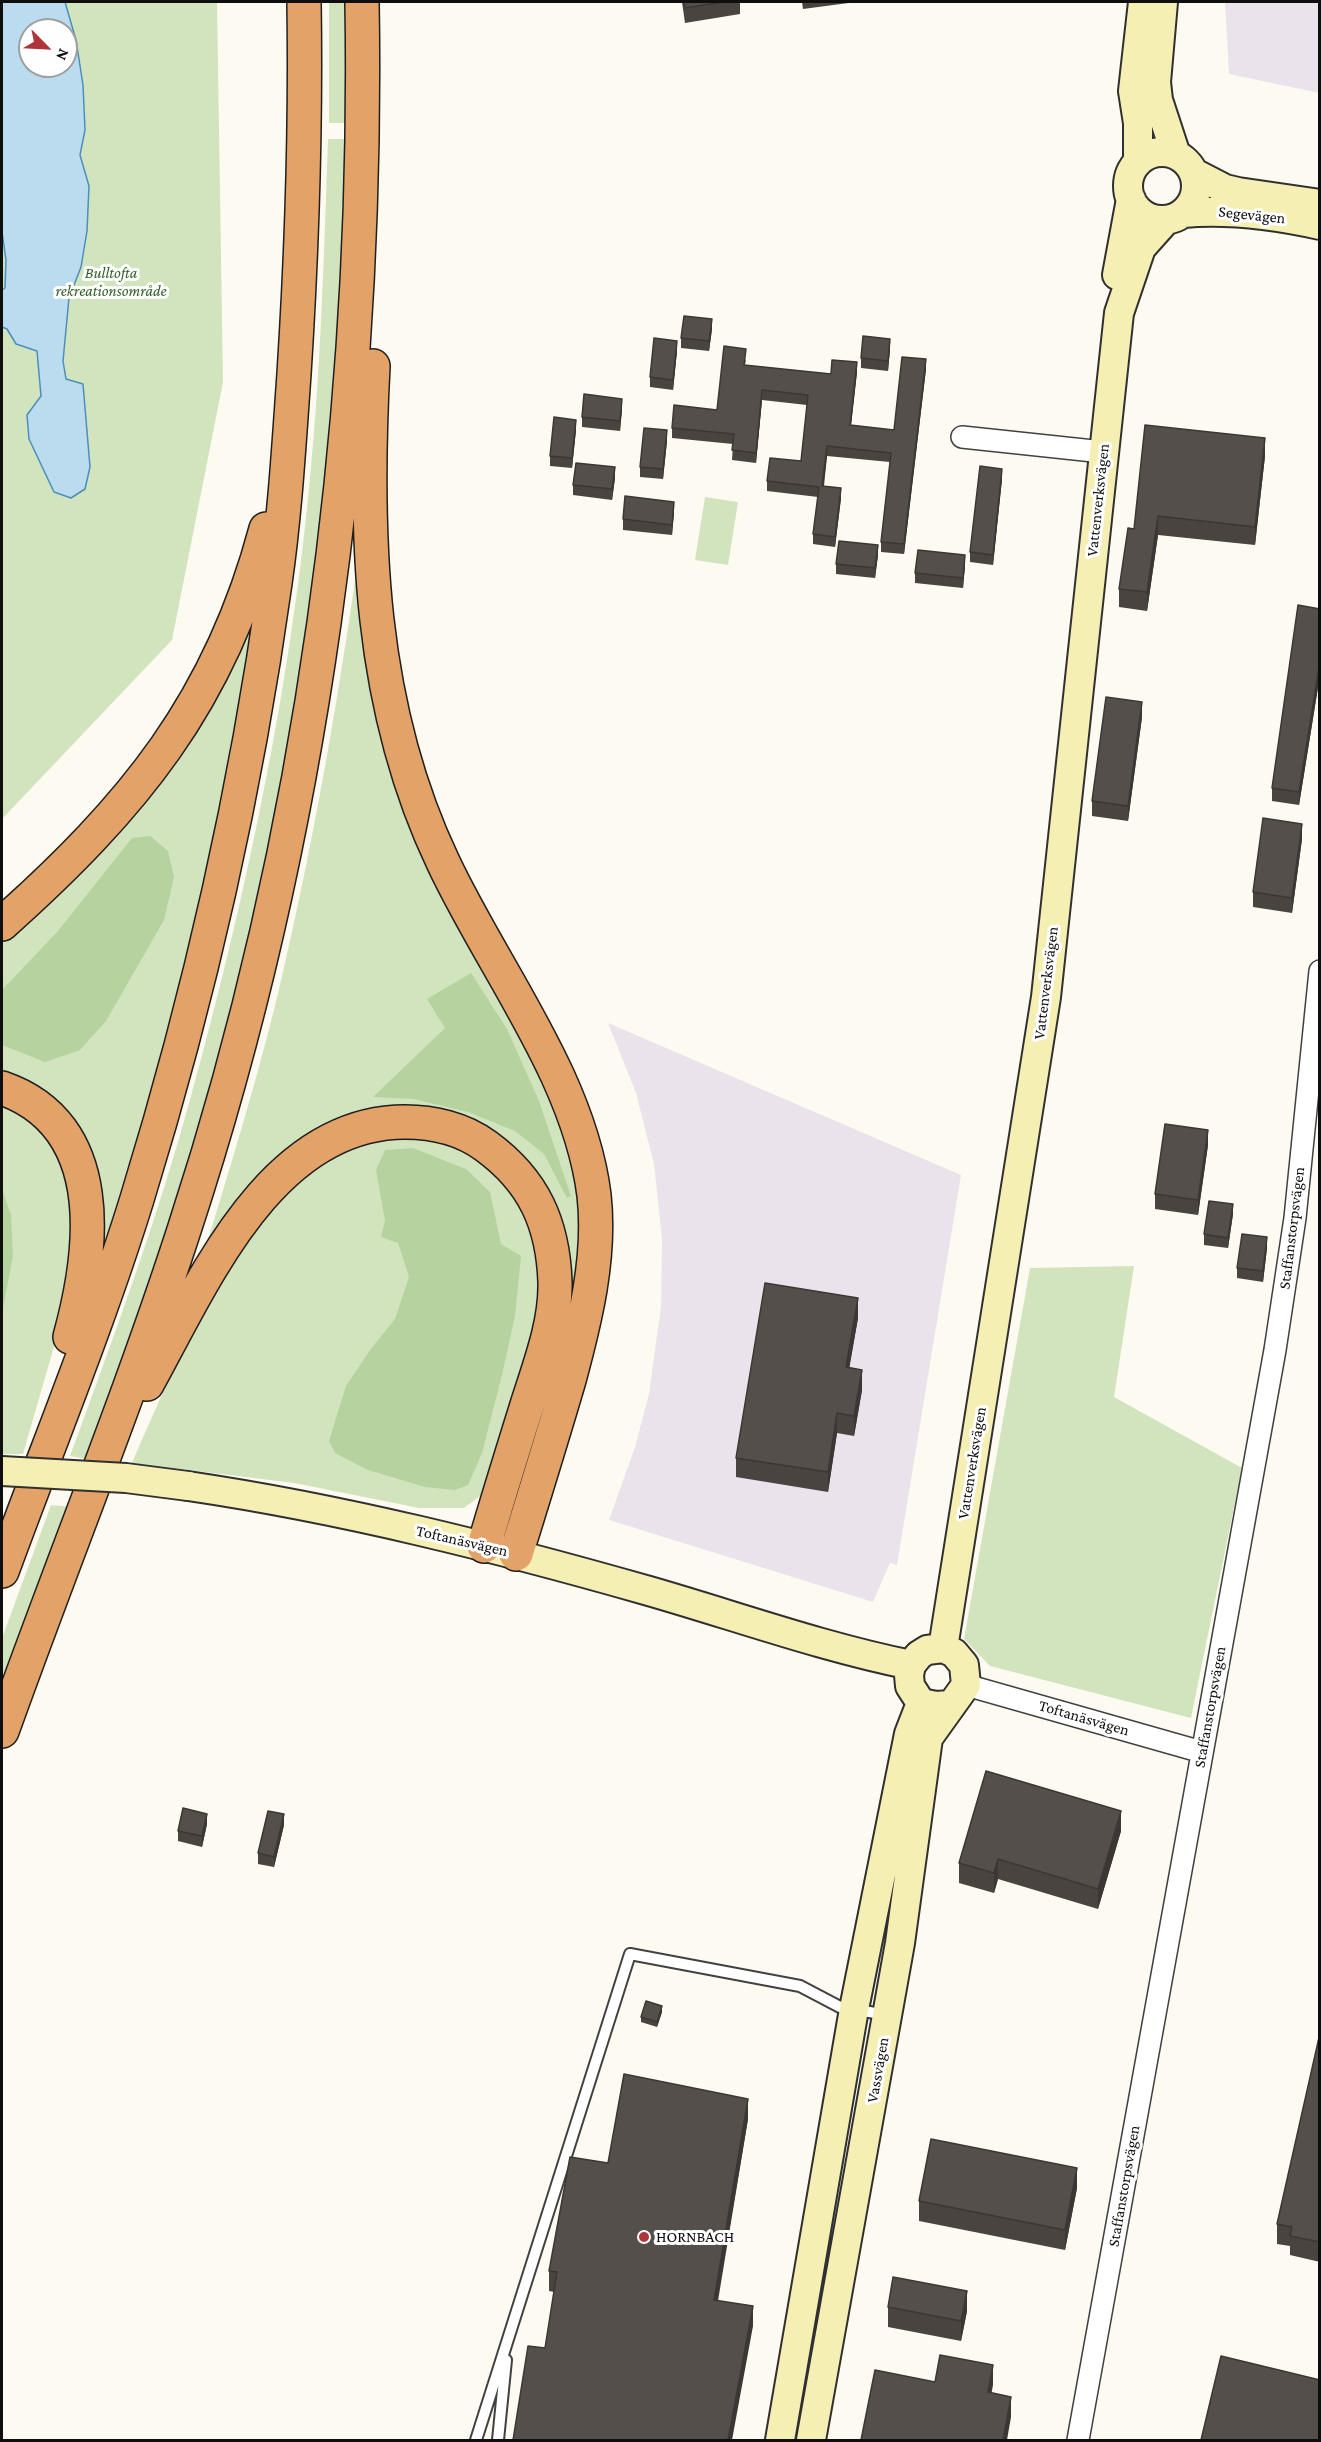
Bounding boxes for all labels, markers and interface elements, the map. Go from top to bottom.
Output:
north arrow [18,18,78,78]
text: N [53,46,73,63]
street label: Segevägen [1218,202,1286,228]
park label: Bulltofta rekreationsområde [55,263,167,301]
street label: Vattenverksvägen [1083,443,1113,557]
street label: Vattenverksvägen [1030,926,1062,1040]
street label: Staffanstorpsvägen [1275,1166,1309,1290]
street label: Vattenverksvägen [954,1405,990,1521]
street label: Toftanäsvägen [414,1521,510,1561]
street label: Staffanstorpsvägen [1190,1645,1230,1769]
street label: Toftanäsvägen [1036,1696,1132,1740]
street label: Vassvägen [863,2036,893,2104]
street label: Staffanstorpsvägen [1104,2124,1144,2248]
place label: HORNBACH [656,2227,734,2247]
marker: HORNBACH [637,2230,651,2244]

